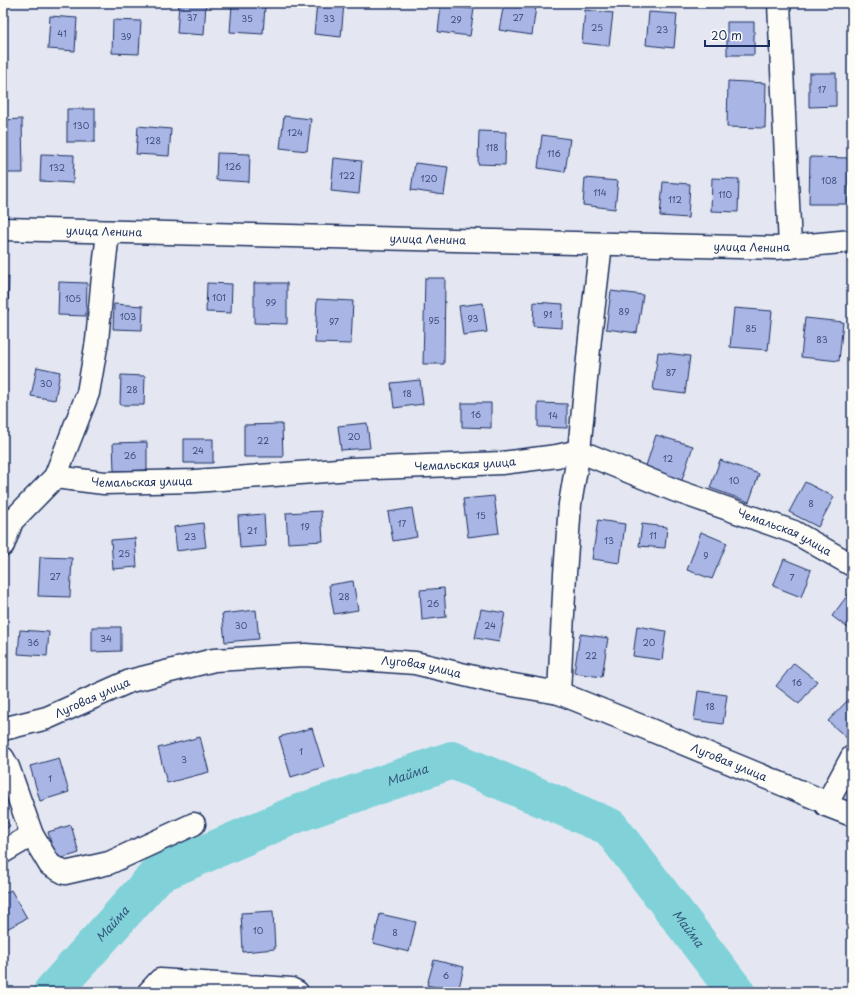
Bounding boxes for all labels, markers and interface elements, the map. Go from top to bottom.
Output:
house number: 37 [187,10,197,24]
house number: 27 [512,10,524,24]
house number: 35 [241,11,253,25]
house number: 33 [323,11,335,25]
house number: 29 [450,12,462,26]
house number: 25 [591,20,603,34]
house number: 23 [656,22,668,36]
scale bar [705,22,769,48]
house number: 41 [57,26,67,40]
text: 20 m [711,26,742,44]
house number: 39 [120,29,132,43]
house number: 17 [818,82,827,96]
house number: 130 [73,118,90,132]
house number: 124 [287,125,303,139]
house number: 128 [145,133,161,147]
house number: 118 [485,140,499,154]
house number: 116 [547,146,561,160]
house number: 126 [225,159,241,173]
house number: 132 [49,160,65,174]
house number: 122 [339,168,355,182]
house number: 120 [421,171,438,185]
house number: 108 [821,173,837,187]
house number: 114 [593,185,607,199]
house number: 110 [718,187,732,201]
house number: 112 [668,192,682,206]
street label: улица Ленина [66,222,142,240]
street label: улица Ленина [389,230,466,248]
street label: улица Ленина [713,237,791,256]
house number: 101 [212,290,226,304]
house number: 105 [65,291,81,305]
house number: 99 [266,295,277,309]
house number: 89 [619,304,629,318]
house number: 91 [543,307,553,321]
house number: 103 [120,309,136,323]
house number: 93 [468,311,479,325]
house number: 95 [428,313,440,327]
house number: 97 [329,314,339,328]
house number: 85 [745,321,757,335]
house number: 83 [816,332,828,346]
house number: 87 [666,365,676,379]
house number: 30 [40,376,53,390]
house number: 28 [126,382,138,396]
house number: 18 [402,386,412,400]
house number: 16 [471,407,481,421]
house number: 14 [548,408,558,422]
house number: 20 [348,429,361,443]
house number: 22 [257,433,269,447]
house number: 24 [192,443,204,457]
house number: 26 [124,448,136,462]
house number: 12 [663,451,673,465]
street label: Чемальская улица [414,452,517,474]
street label: Чемальская улица [90,472,193,491]
house number: 10 [729,473,740,487]
house number: 8 [808,496,814,510]
street label: Чемальская улица [735,504,835,560]
house number: 15 [476,508,486,522]
house number: 17 [398,516,407,530]
house number: 19 [300,519,310,533]
house number: 21 [247,523,257,537]
house number: 11 [649,528,657,542]
house number: 23 [184,529,196,543]
house number: 13 [604,533,614,547]
house number: 25 [118,546,130,560]
house number: 9 [703,548,709,562]
house number: 27 [49,569,61,583]
house number: 7 [789,570,795,584]
house number: 28 [338,589,350,603]
house number: 26 [427,596,439,610]
house number: 30 [235,618,248,632]
house number: 24 [484,618,496,632]
house number: 34 [100,631,112,645]
house number: 36 [27,635,39,649]
house number: 20 [643,635,656,649]
house number: 22 [585,648,597,662]
street label: Луговая улица [381,652,463,682]
street label: Луговая улица [52,673,133,722]
house number: 16 [792,675,802,689]
house number: 18 [705,699,715,713]
street label: Луговая улица [689,739,770,785]
house number: 1 [299,744,303,758]
house number: 3 [181,752,187,766]
water label: Майма [384,759,431,790]
house number: 1 [48,771,52,785]
water label: Майма [91,901,133,946]
water label: Майма [669,906,709,951]
house number: 10 [253,923,264,937]
house number: 8 [392,925,398,939]
house number: 6 [443,968,449,982]

